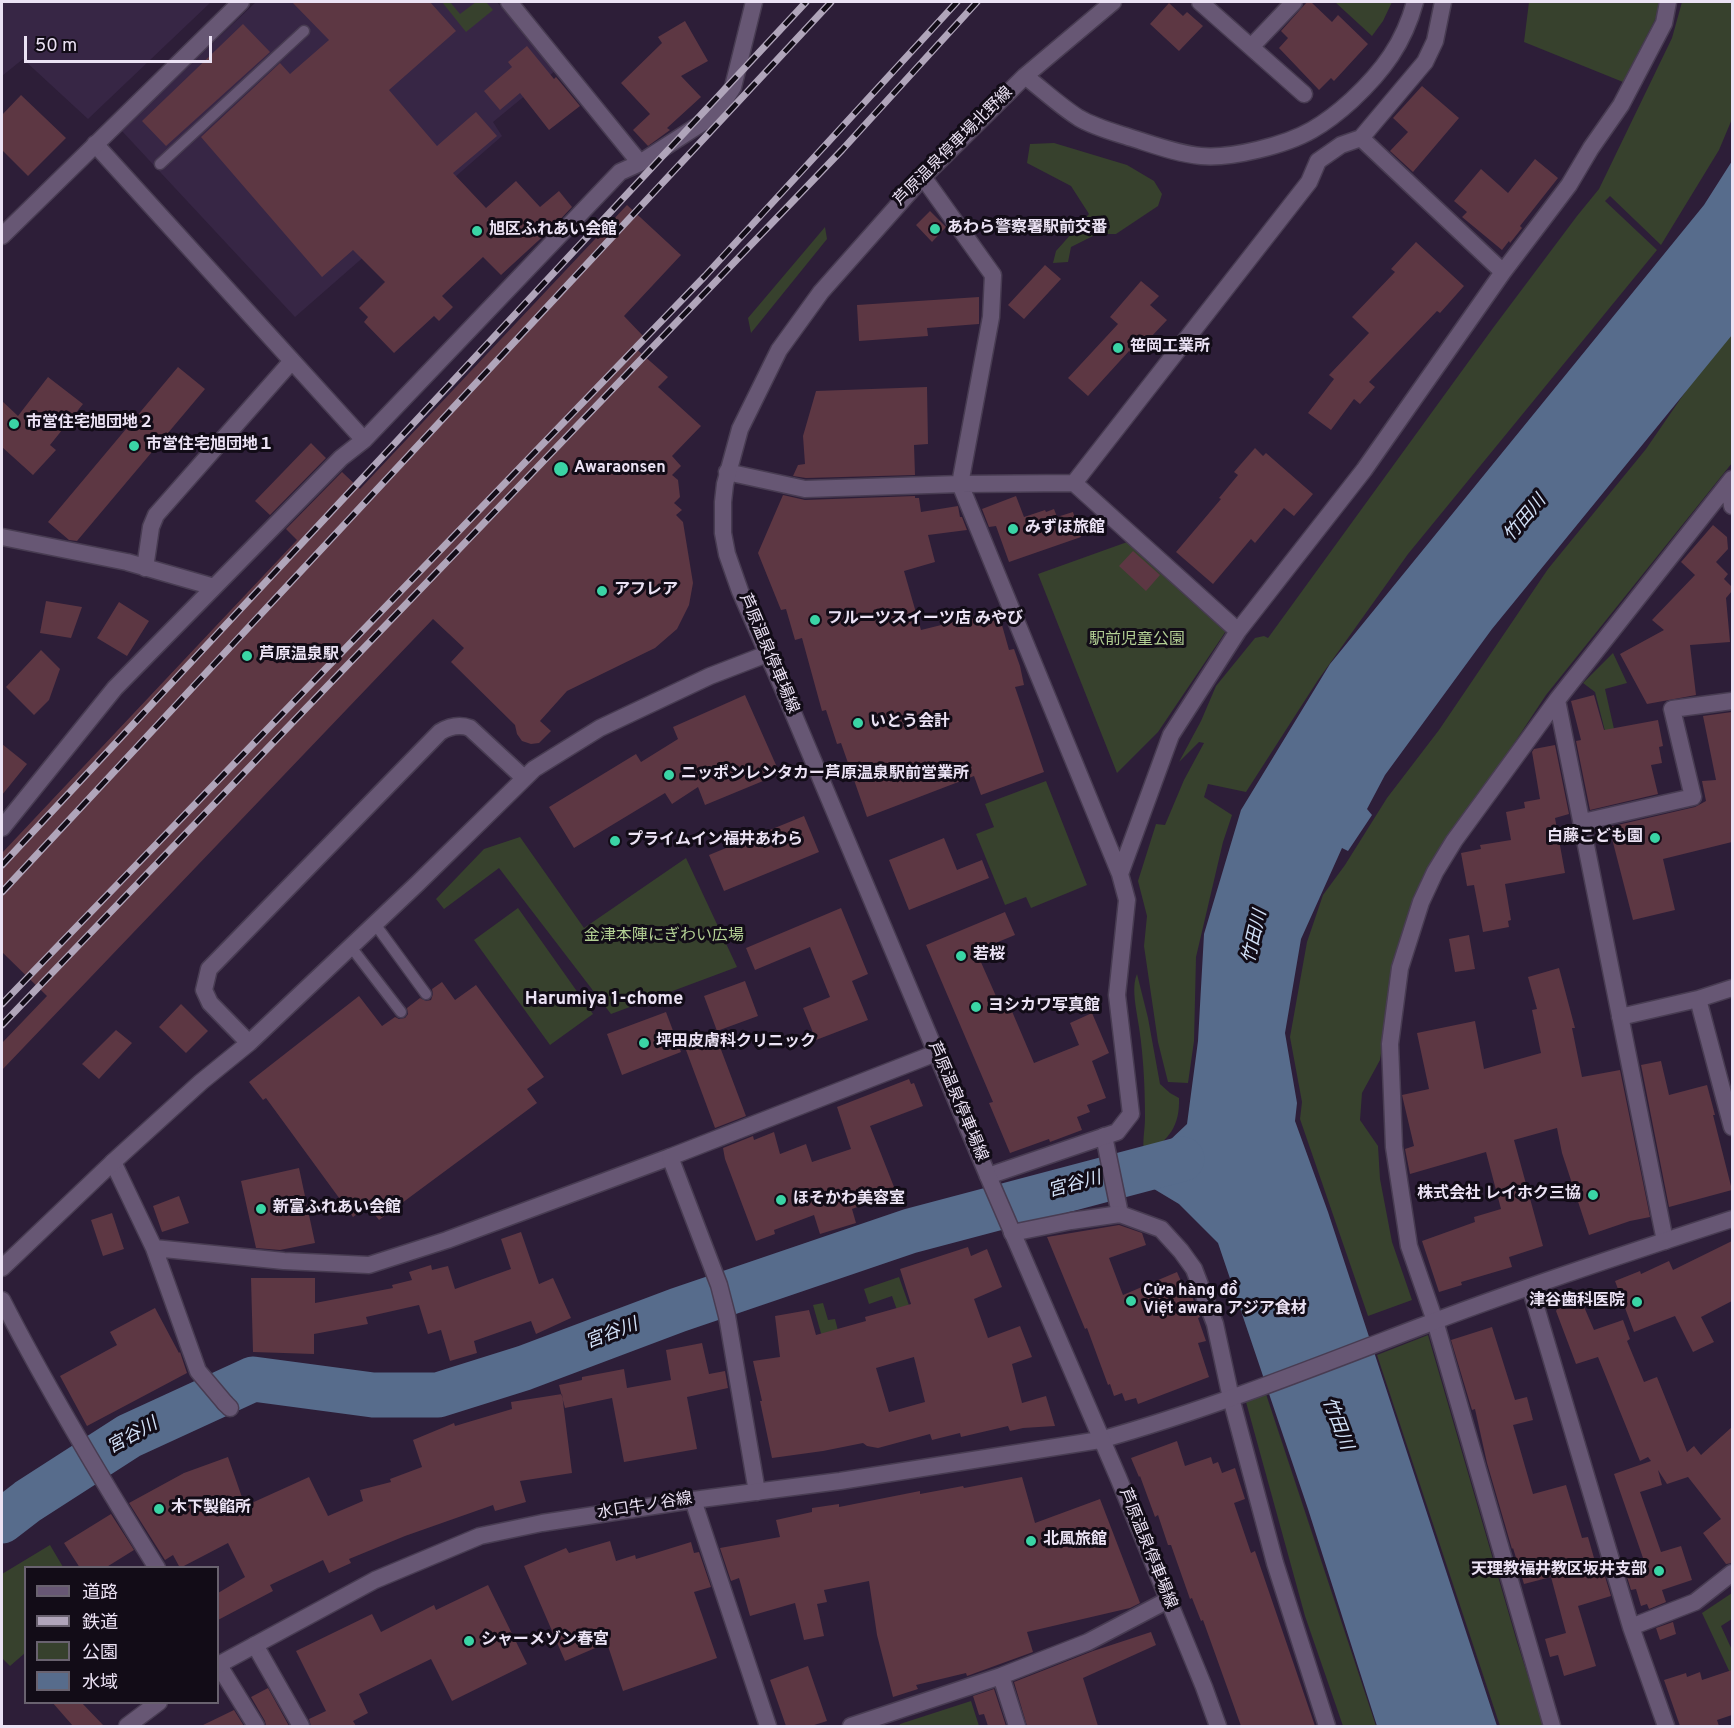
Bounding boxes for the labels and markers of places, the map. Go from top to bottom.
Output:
place label: あわら警察署駅前交番 [947,219,1107,239]
place label: 旭区ふれあい会館 [489,221,617,241]
marker: あわら警察署駅前交番 [928,222,942,236]
marker: 旭区ふれあい会館 [470,224,484,238]
place label: 笹岡工業所 [1130,338,1210,358]
marker: 笹岡工業所 [1111,341,1125,355]
place label: 市営住宅旭団地２ [26,414,154,434]
marker: 市営住宅旭団地２ [7,417,21,431]
place label: 市営住宅旭団地１ [146,436,274,456]
marker: 市営住宅旭団地１ [127,439,141,453]
place label: Awaraonsen [574,459,666,479]
marker: Awaraonsen [552,460,570,478]
place label: みずほ旅館 [1025,519,1105,539]
marker: みずほ旅館 [1006,522,1020,536]
place label: アフレア [614,581,678,601]
marker: アフレア [595,584,609,598]
place label: フルーツスイーツ店 みやび [827,610,1023,630]
marker: フルーツスイーツ店 みやび [808,613,822,627]
place label: 芦原温泉駅 [259,646,339,666]
marker: 芦原温泉駅 [240,649,254,663]
place label: いとう会計 [870,713,950,733]
marker: いとう会計 [851,716,865,730]
place label: ニッポンレンタカー芦原温泉駅前営業所 [681,765,969,785]
marker: ニッポンレンタカー芦原温泉駅前営業所 [662,768,676,782]
place label: 白藤こども園 [1547,828,1643,848]
place label: プライムイン福井あわら [627,831,803,851]
marker: 白藤こども園 [1648,831,1662,845]
marker: プライムイン福井あわら [608,834,622,848]
place label: 若桜 [973,946,1005,966]
marker: 若桜 [954,949,968,963]
place label: ヨシカワ写真館 [988,997,1100,1017]
marker: ヨシカワ写真館 [969,1000,983,1014]
place label: 坪田皮膚科クリニック [656,1033,816,1053]
marker: 坪田皮膚科クリニック [637,1036,651,1050]
place label: 株式会社 レイホク三協 [1417,1185,1581,1205]
marker: 株式会社 レイホク三協 [1586,1188,1600,1202]
place label: ほそかわ美容室 [793,1190,905,1210]
marker: ほそかわ美容室 [774,1193,788,1207]
place label: 新富ふれあい会館 [273,1199,401,1219]
marker: 新富ふれあい会館 [254,1202,268,1216]
place label: Cửa hàng đồ Việt awara アジア食材 [1143,1282,1307,1320]
place label: 津谷歯科医院 [1529,1292,1625,1312]
marker: Cửa hàng đồ Việt awara アジア食材 [1124,1294,1138,1308]
marker: 津谷歯科医院 [1630,1295,1644,1309]
place label: 木下製餡所 [171,1499,251,1519]
marker: 木下製餡所 [152,1502,166,1516]
place label: 北風旅館 [1043,1531,1107,1551]
marker: 北風旅館 [1024,1534,1038,1548]
place label: 天理教福井教区坂井支部 [1471,1561,1647,1581]
marker: 天理教福井教区坂井支部 [1652,1564,1666,1578]
place label: シャーメゾン春宮 [481,1631,609,1651]
marker: シャーメゾン春宮 [462,1634,476,1648]

